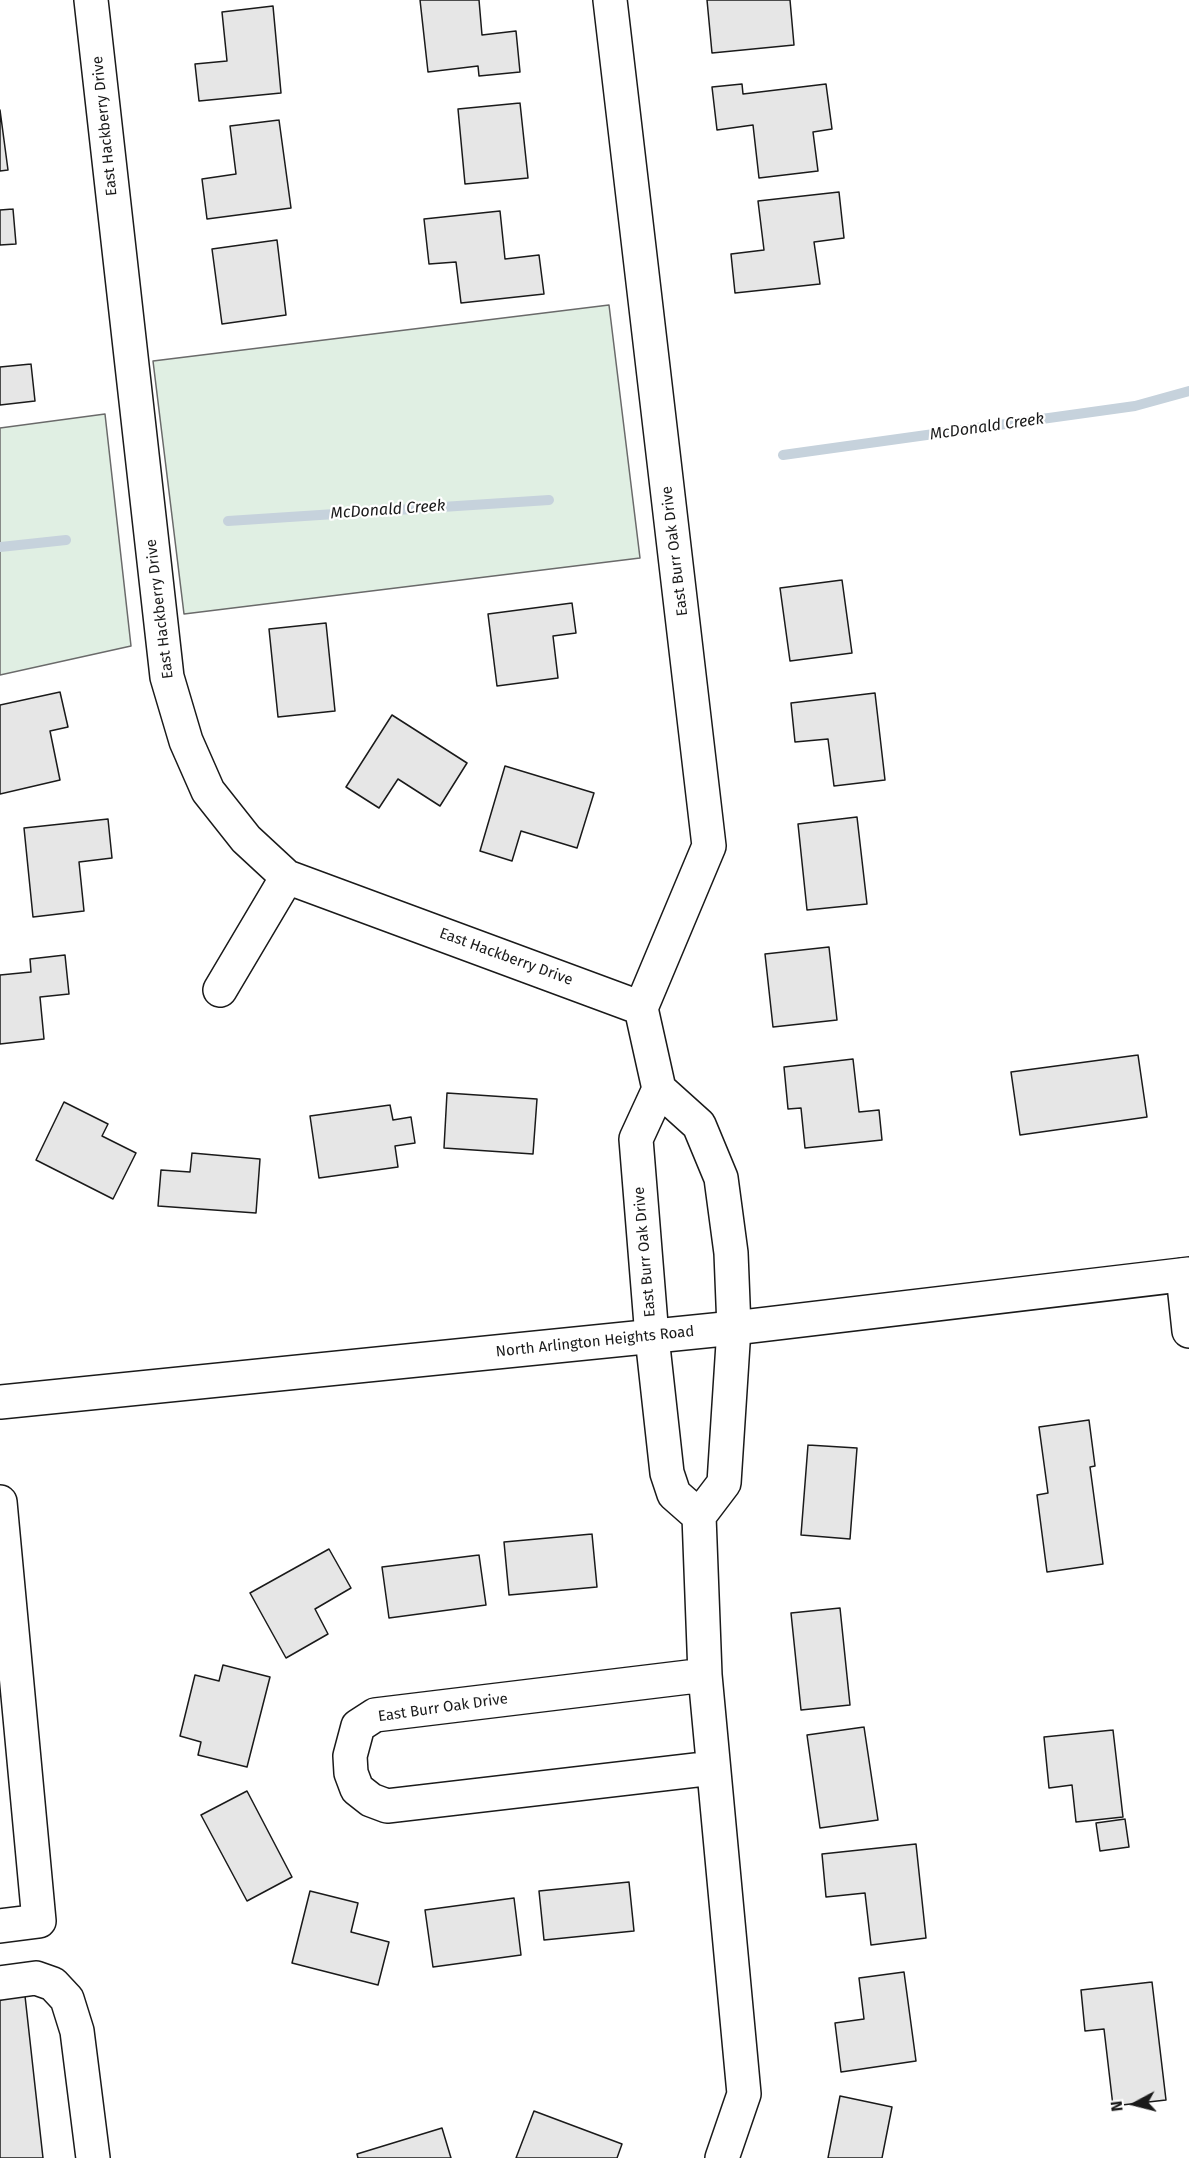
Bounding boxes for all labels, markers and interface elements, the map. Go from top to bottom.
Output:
street label: East Hackberry Drive [89,55,121,197]
water label: McDonald Creek [929,409,1045,445]
street label: East Burr Oak Drive [658,485,692,617]
water label: McDonald Creek [330,496,446,524]
street label: East Hackberry Drive [142,538,178,680]
street label: East Hackberry Drive [437,924,575,990]
street label: East Burr Oak Drive [630,1186,660,1318]
street label: North Arlington Heights Road [495,1323,695,1361]
street label: East Burr Oak Drive [377,1690,509,1726]
north arrow [1105,2074,1165,2134]
text: N [1107,2100,1127,2113]

